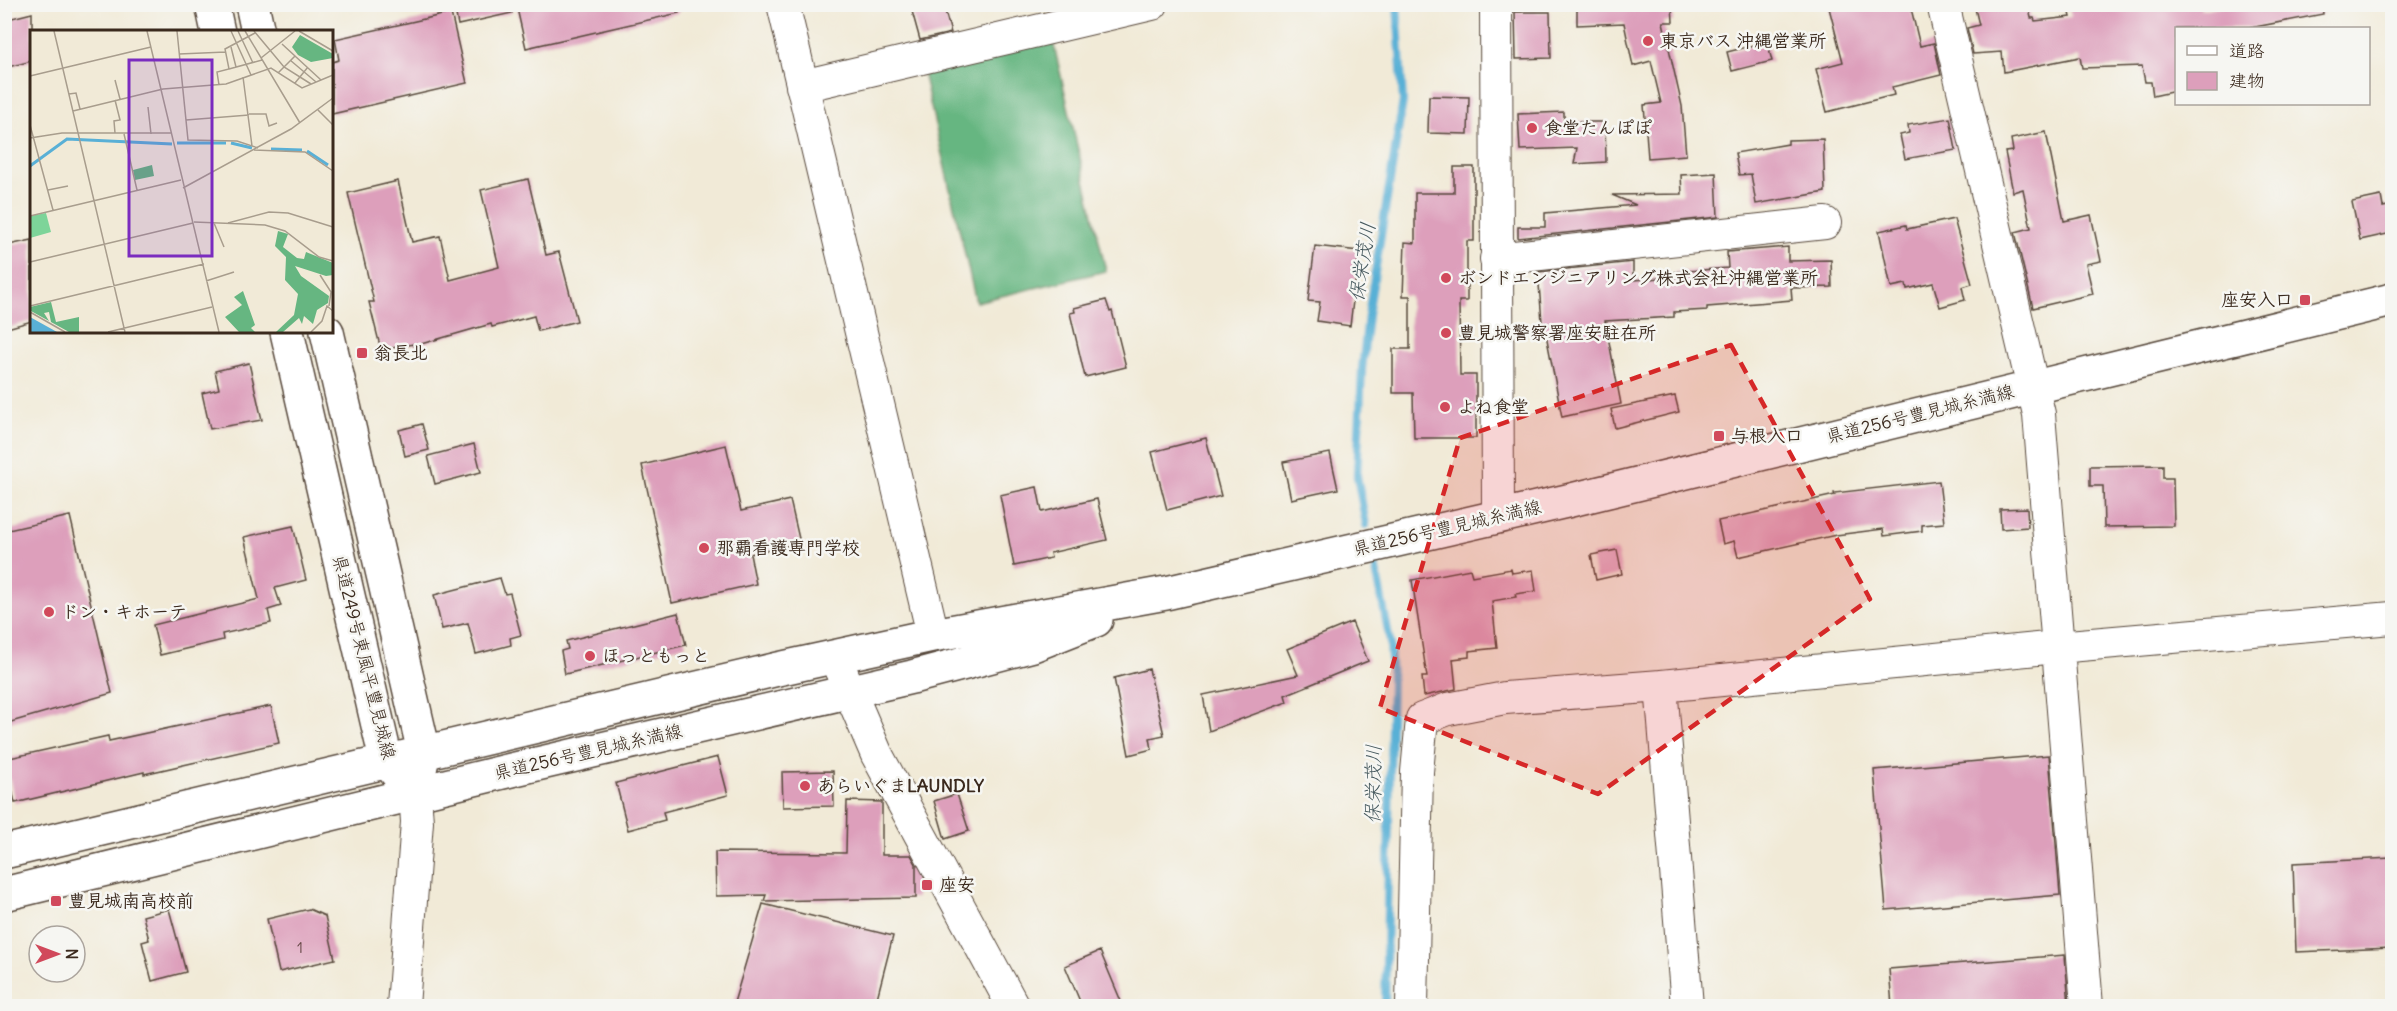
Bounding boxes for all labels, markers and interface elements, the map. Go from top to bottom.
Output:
legend [2175,27,2370,105]
place label: 東京バス 沖縄営業所 [1660,29,1826,52]
inset map [30,30,333,333]
marker: 東京バス 沖縄営業所 [1641,34,1655,48]
text: 道路 [2229,39,2265,62]
text: 建物 [2229,69,2265,92]
place label: 食堂たんぽぽ [1544,116,1652,139]
marker: 食堂たんぽぽ [1525,121,1539,135]
water label: 保栄茂川 [1343,220,1380,303]
place label: ボンドエンジニアリング株式会社沖縄営業所 [1458,266,1818,289]
marker: ボンドエンジニアリング株式会社沖縄営業所 [1439,271,1453,285]
place label: 座安入口 [2221,288,2293,311]
marker: 座安入口 [2298,293,2312,307]
place label: 豊見城警察署座安駐在所 [1458,321,1656,344]
marker: 豊見城警察署座安駐在所 [1439,326,1453,340]
place label: 翁長北 [374,341,428,364]
marker: 翁長北 [355,346,369,360]
street label: 県道256号豊見城糸満線 [1824,379,2016,448]
place label: よね食堂 [1457,395,1529,418]
marker: よね食堂 [1438,400,1452,414]
place label: 与根入口 [1731,424,1803,447]
marker: 与根入口 [1712,429,1726,443]
street label: 県道256号豊見城糸満線 [1350,495,1543,560]
place label: 那覇看護専門学校 [716,536,860,559]
marker: 那覇看護専門学校 [697,541,711,555]
street label: 県道249号東風平豊見城線 [328,552,401,762]
place label: ドン・キホーテ [61,600,187,623]
marker: ドン・キホーテ [42,605,56,619]
place label: ほっともっと [602,644,710,667]
marker: ほっともっと [583,649,597,663]
street label: 県道256号豊見城糸満線 [491,719,684,784]
water label: 保栄茂川 [1359,744,1386,824]
place label: あらいぐまLAUNDLY [817,774,985,797]
marker: あらいぐまLAUNDLY [798,779,812,793]
place label: 座安 [939,873,975,896]
marker: 座安 [920,878,934,892]
place label: 豊見城南高校前 [68,889,194,912]
marker: 豊見城南高校前 [49,894,63,908]
north arrow [27,924,87,984]
house number: 1 [297,938,303,957]
text: N [62,948,82,960]

